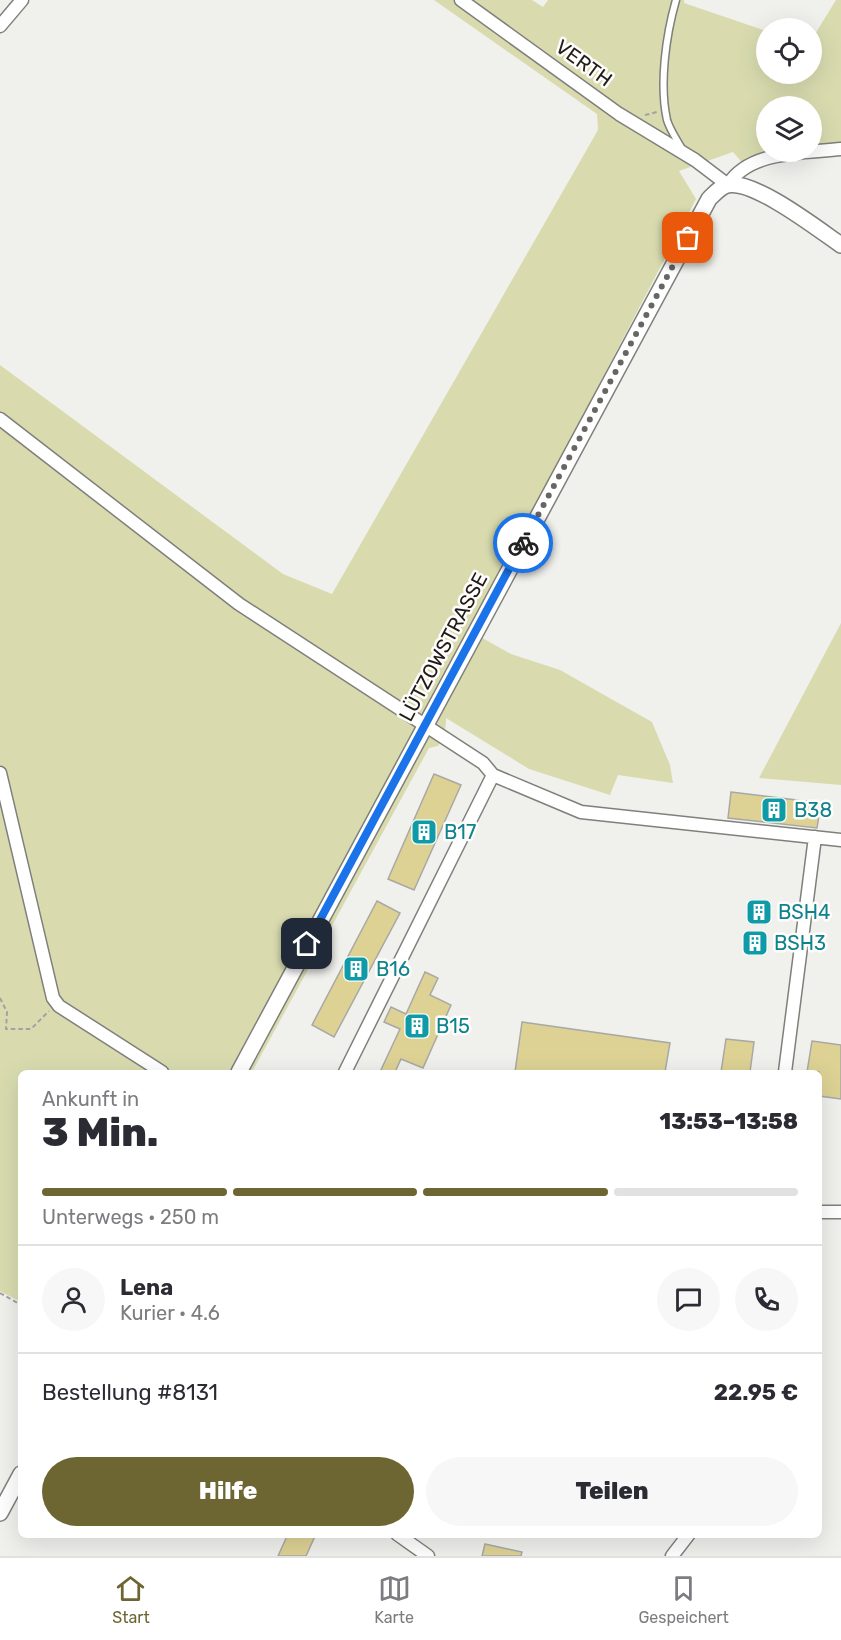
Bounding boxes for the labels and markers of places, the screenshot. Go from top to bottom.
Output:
pin [662,212,713,263]
building icon: B38 [759,795,789,825]
place label: B38 [794,798,832,822]
building icon: B17 [409,817,439,847]
place label: B17 [444,820,476,844]
building icon: BSH4 [744,897,774,927]
place label: BSH4 [778,900,831,924]
pin [281,918,332,969]
building icon: BSH3 [740,928,770,958]
place label: BSH3 [774,931,826,955]
building icon: B16 [341,954,371,984]
place label: B16 [376,957,410,981]
building icon: B15 [402,1011,432,1041]
place label: B15 [436,1014,470,1038]

